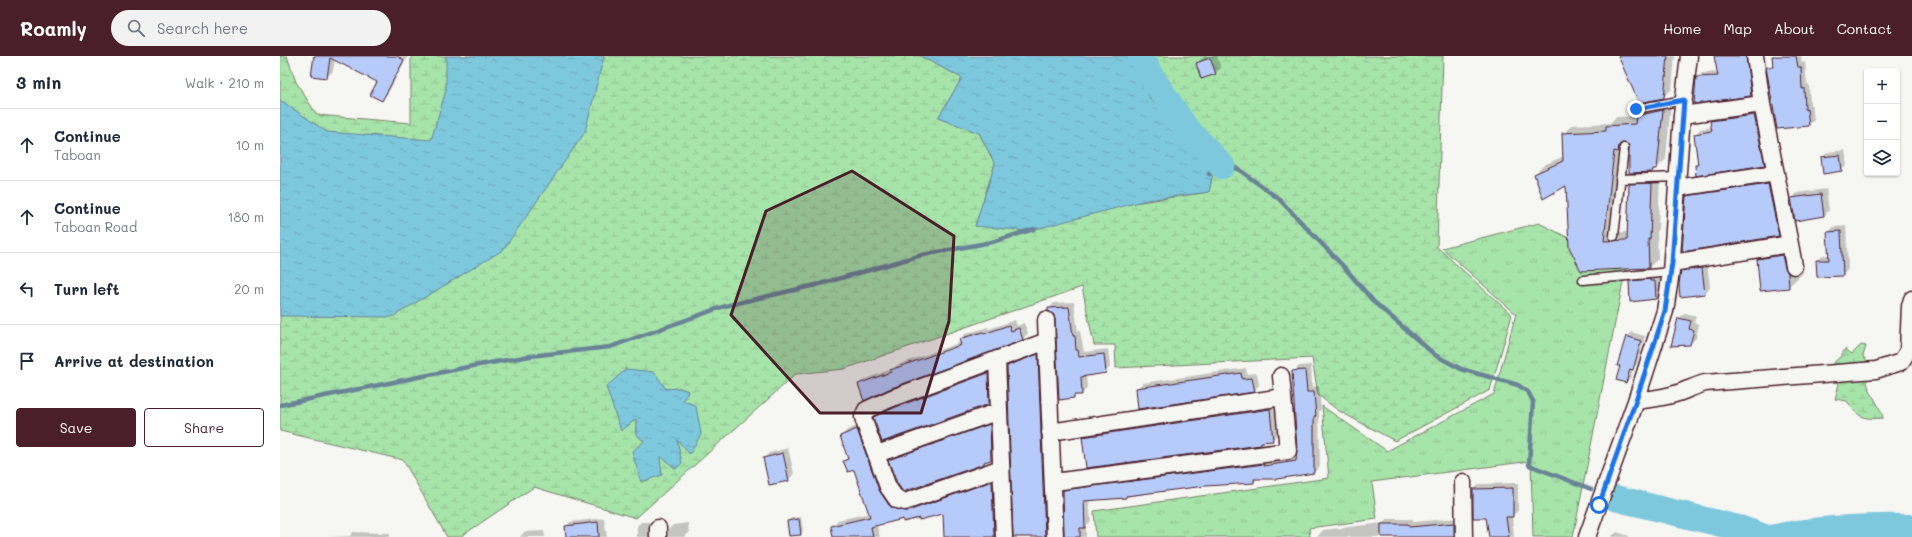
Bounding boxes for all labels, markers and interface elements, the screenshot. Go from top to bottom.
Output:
search box [111,10,391,46]
text: Roamly [20,16,87,41]
icon: search [125,17,147,39]
text: Search here [157,18,248,38]
text: Home [1663,19,1701,38]
text: Map [1723,19,1752,38]
text: About [1774,19,1815,38]
text: Contact [1837,19,1892,38]
map controls [1864,68,1900,176]
button: + [1864,68,1900,104]
text: 3 min [16,71,61,93]
text: Walk · 210 m [185,74,264,91]
route end [1627,100,1645,118]
button: − [1864,104,1900,140]
text: Continue [54,126,121,146]
icon: ahead [16,134,38,156]
text: 10 m [236,136,264,153]
button: layers [1864,140,1900,176]
text: Taboan [54,146,101,163]
text: Continue [54,198,121,218]
icon: ahead [16,206,38,228]
text: 180 m [228,208,264,225]
text: Taboan Road [54,218,137,235]
icon: left [16,278,38,300]
text: Turn left [54,279,119,299]
text: 20 m [234,280,264,297]
icon: arrive [16,350,38,372]
text: Arrive at destination [54,351,214,371]
button: Save [16,408,136,447]
button: Share [144,408,264,447]
route start [1590,496,1608,514]

